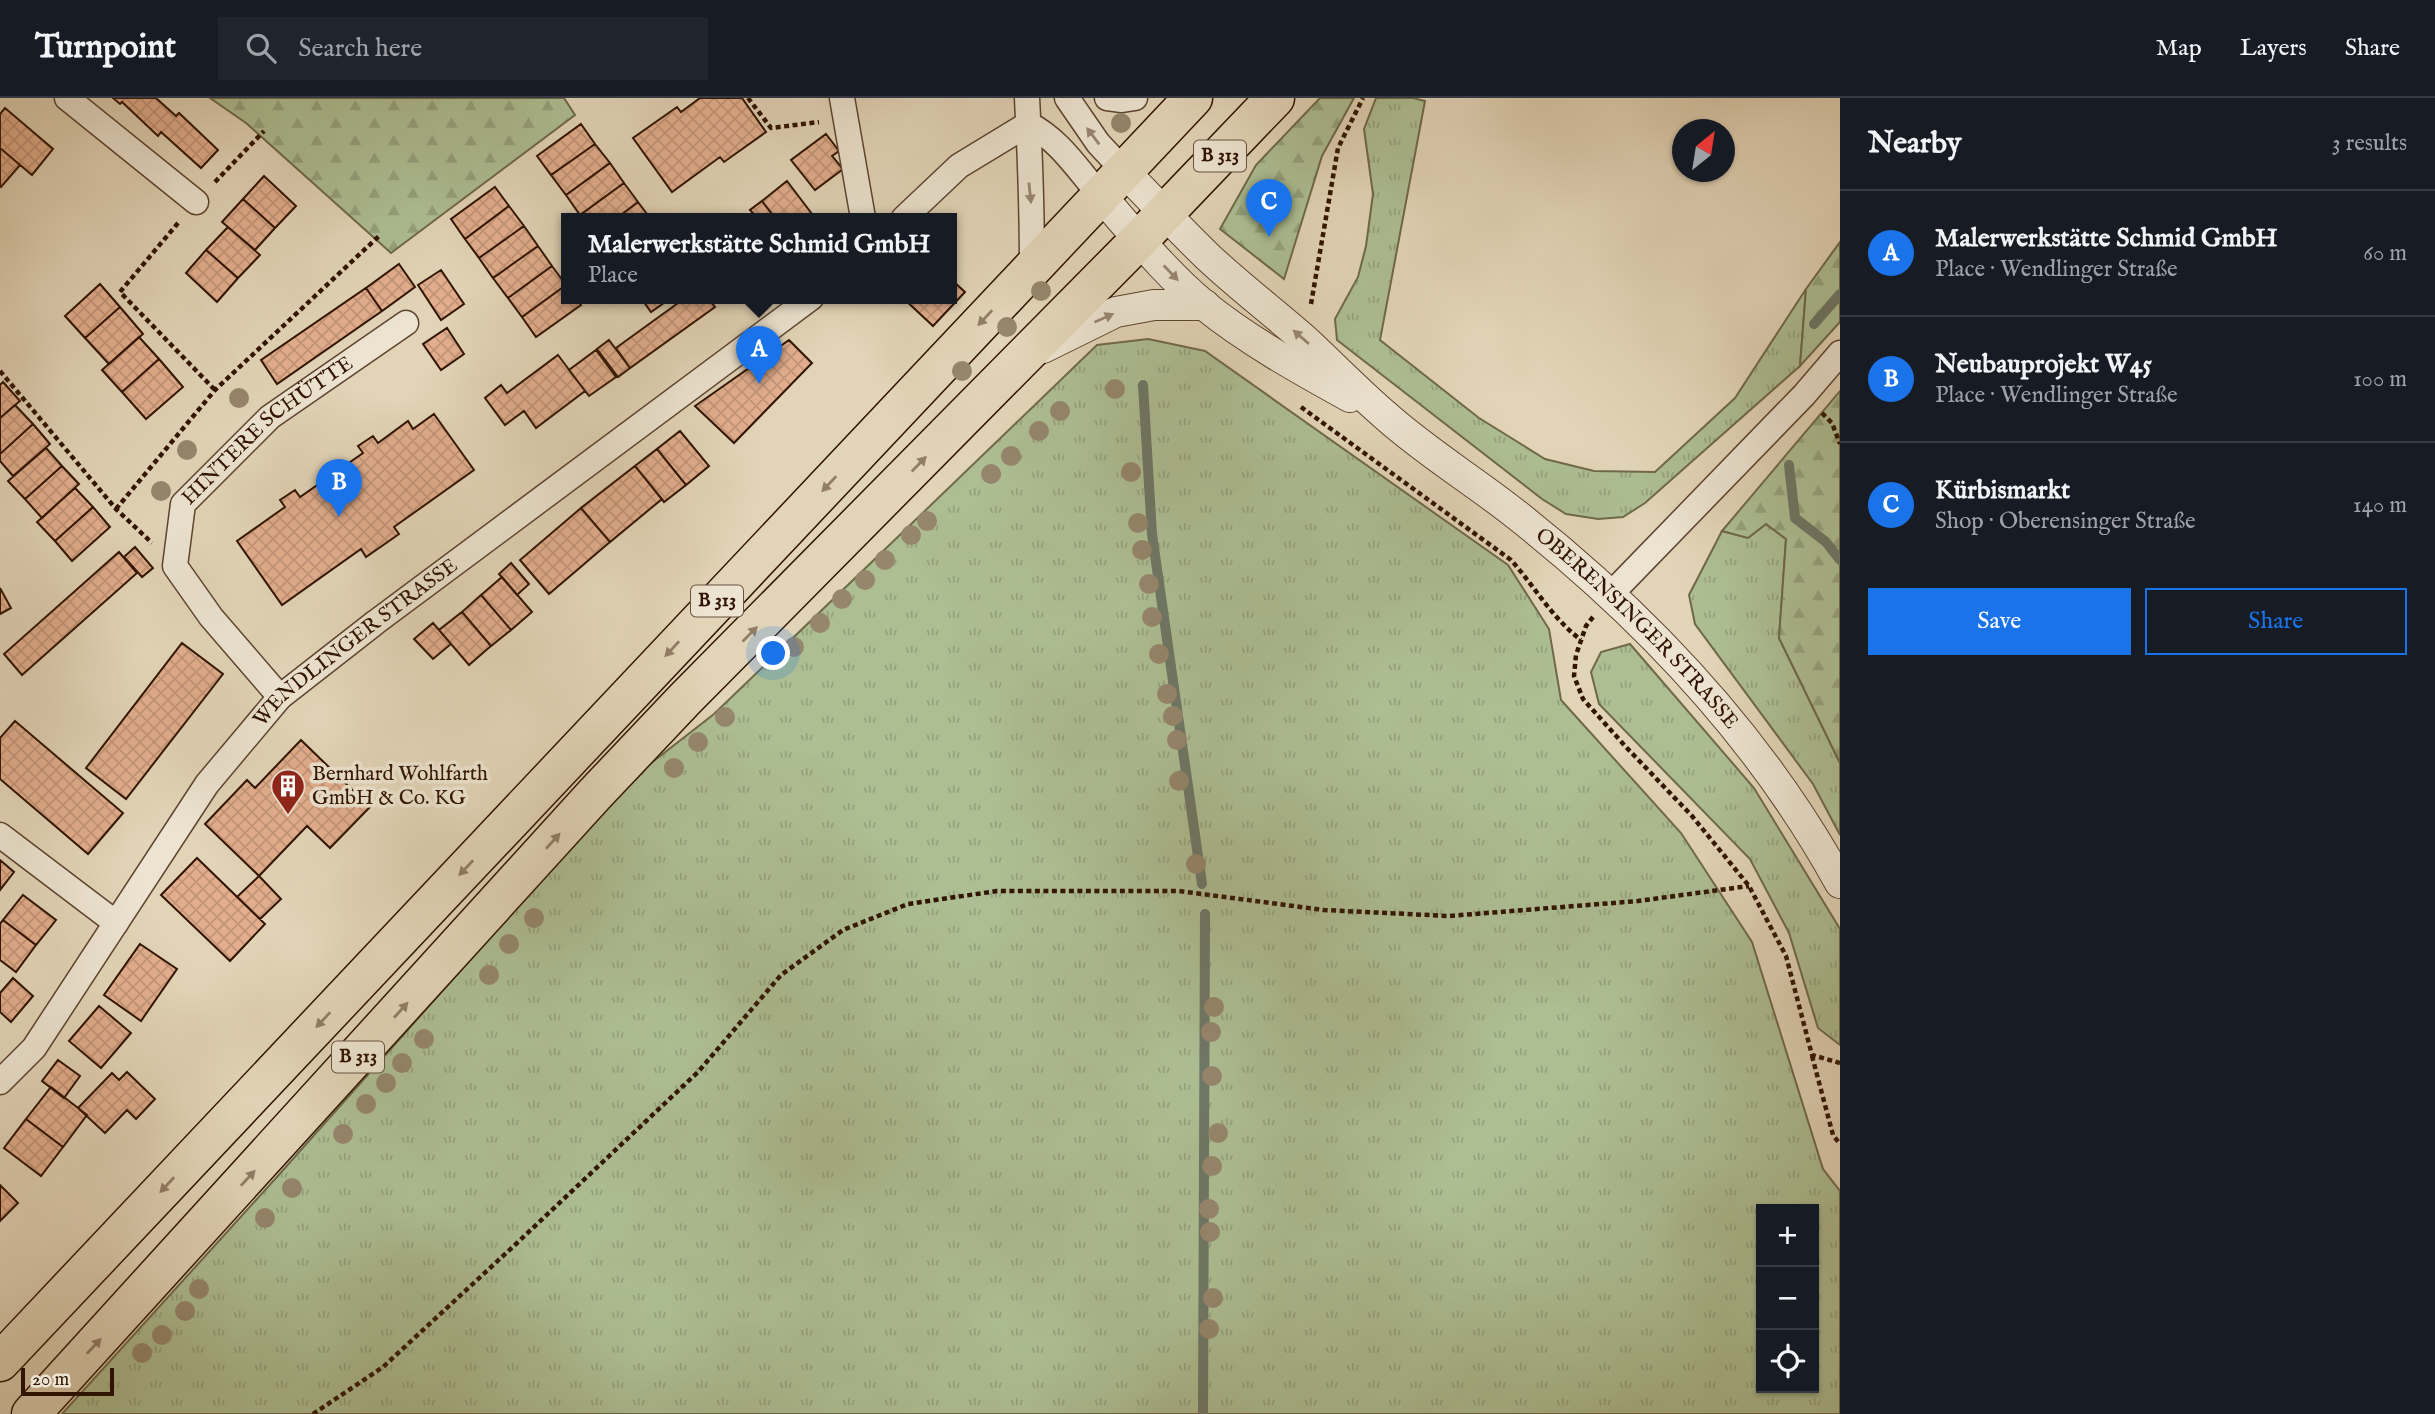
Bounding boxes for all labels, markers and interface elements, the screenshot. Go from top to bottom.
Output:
search box [218,17,708,80]
text: Turnpoint [35,27,176,69]
icon: search [242,29,280,67]
text: Search here [298,32,422,65]
text: Map [2156,33,2202,64]
text: Layers [2240,33,2307,64]
text: Share [2345,33,2400,64]
north arrow [1672,119,1735,182]
text: Nearby [1868,125,1961,163]
one-way arrow [1086,126,1100,145]
text: 3 results [2332,129,2407,158]
road number: B 313 [1194,141,1246,172]
pin: C [1246,179,1292,237]
one-way arrow [1025,182,1036,204]
popup [561,213,957,304]
text: Malerwerkstätte Schmid GmbH [1935,222,2277,255]
text: Malerwerkstätte Schmid GmbH [588,228,930,261]
text: A [1883,239,1899,268]
text: 60 m [2363,239,2407,268]
text: Place · Wendlinger Straße [1935,255,2178,284]
text: Place [588,261,638,290]
one-way arrow [1163,264,1179,281]
one-way arrow [977,310,993,327]
one-way arrow [1093,312,1114,323]
pin: A [736,326,782,384]
one-way arrow [1292,329,1310,345]
text: Neubauprojekt W45 [1935,348,2152,381]
street label: HINTERE SCHÜTTE [176,350,358,511]
text: B [1883,365,1899,394]
text: 100 m [2353,365,2407,394]
text: Place · Wendlinger Straße [1935,381,2178,410]
one-way arrow [911,456,927,473]
pin: B [316,459,362,517]
text: Kürbismarkt [1935,474,2070,507]
one-way arrow [821,475,837,492]
text: C [1883,491,1899,520]
text: 140 m [2353,491,2407,520]
text: Shop · Oberensinger Straße [1935,507,2196,536]
street label: OBERENSINGER STRASSE [1530,522,1744,735]
street label: WENDLINGER STRASSE [247,552,463,732]
road number: B 313 [691,586,743,616]
button: Save [1868,588,2131,655]
button: Share [2145,588,2407,655]
one-way arrow [742,625,759,642]
your location [756,636,790,670]
one-way arrow [664,640,680,658]
place label: Bernhard Wohlfarth GmbH & Co. KG [312,761,488,812]
building icon: Bernhard Wohlfarth GmbH & Co. KG [269,767,307,816]
one-way arrow [545,832,560,849]
one-way arrow [458,859,474,876]
one-way arrow [393,1001,408,1018]
one-way arrow [315,1011,331,1028]
road number: B 313 [332,1042,384,1072]
one-way arrow [240,1169,256,1187]
one-way arrow [159,1176,175,1193]
map controls [1756,1204,1819,1393]
button: + [1756,1204,1819,1267]
button: − [1756,1267,1819,1330]
button: locate [1756,1330,1819,1393]
one-way arrow [86,1337,102,1355]
scale bar [21,1365,114,1397]
text: 20 m [32,1368,69,1392]

